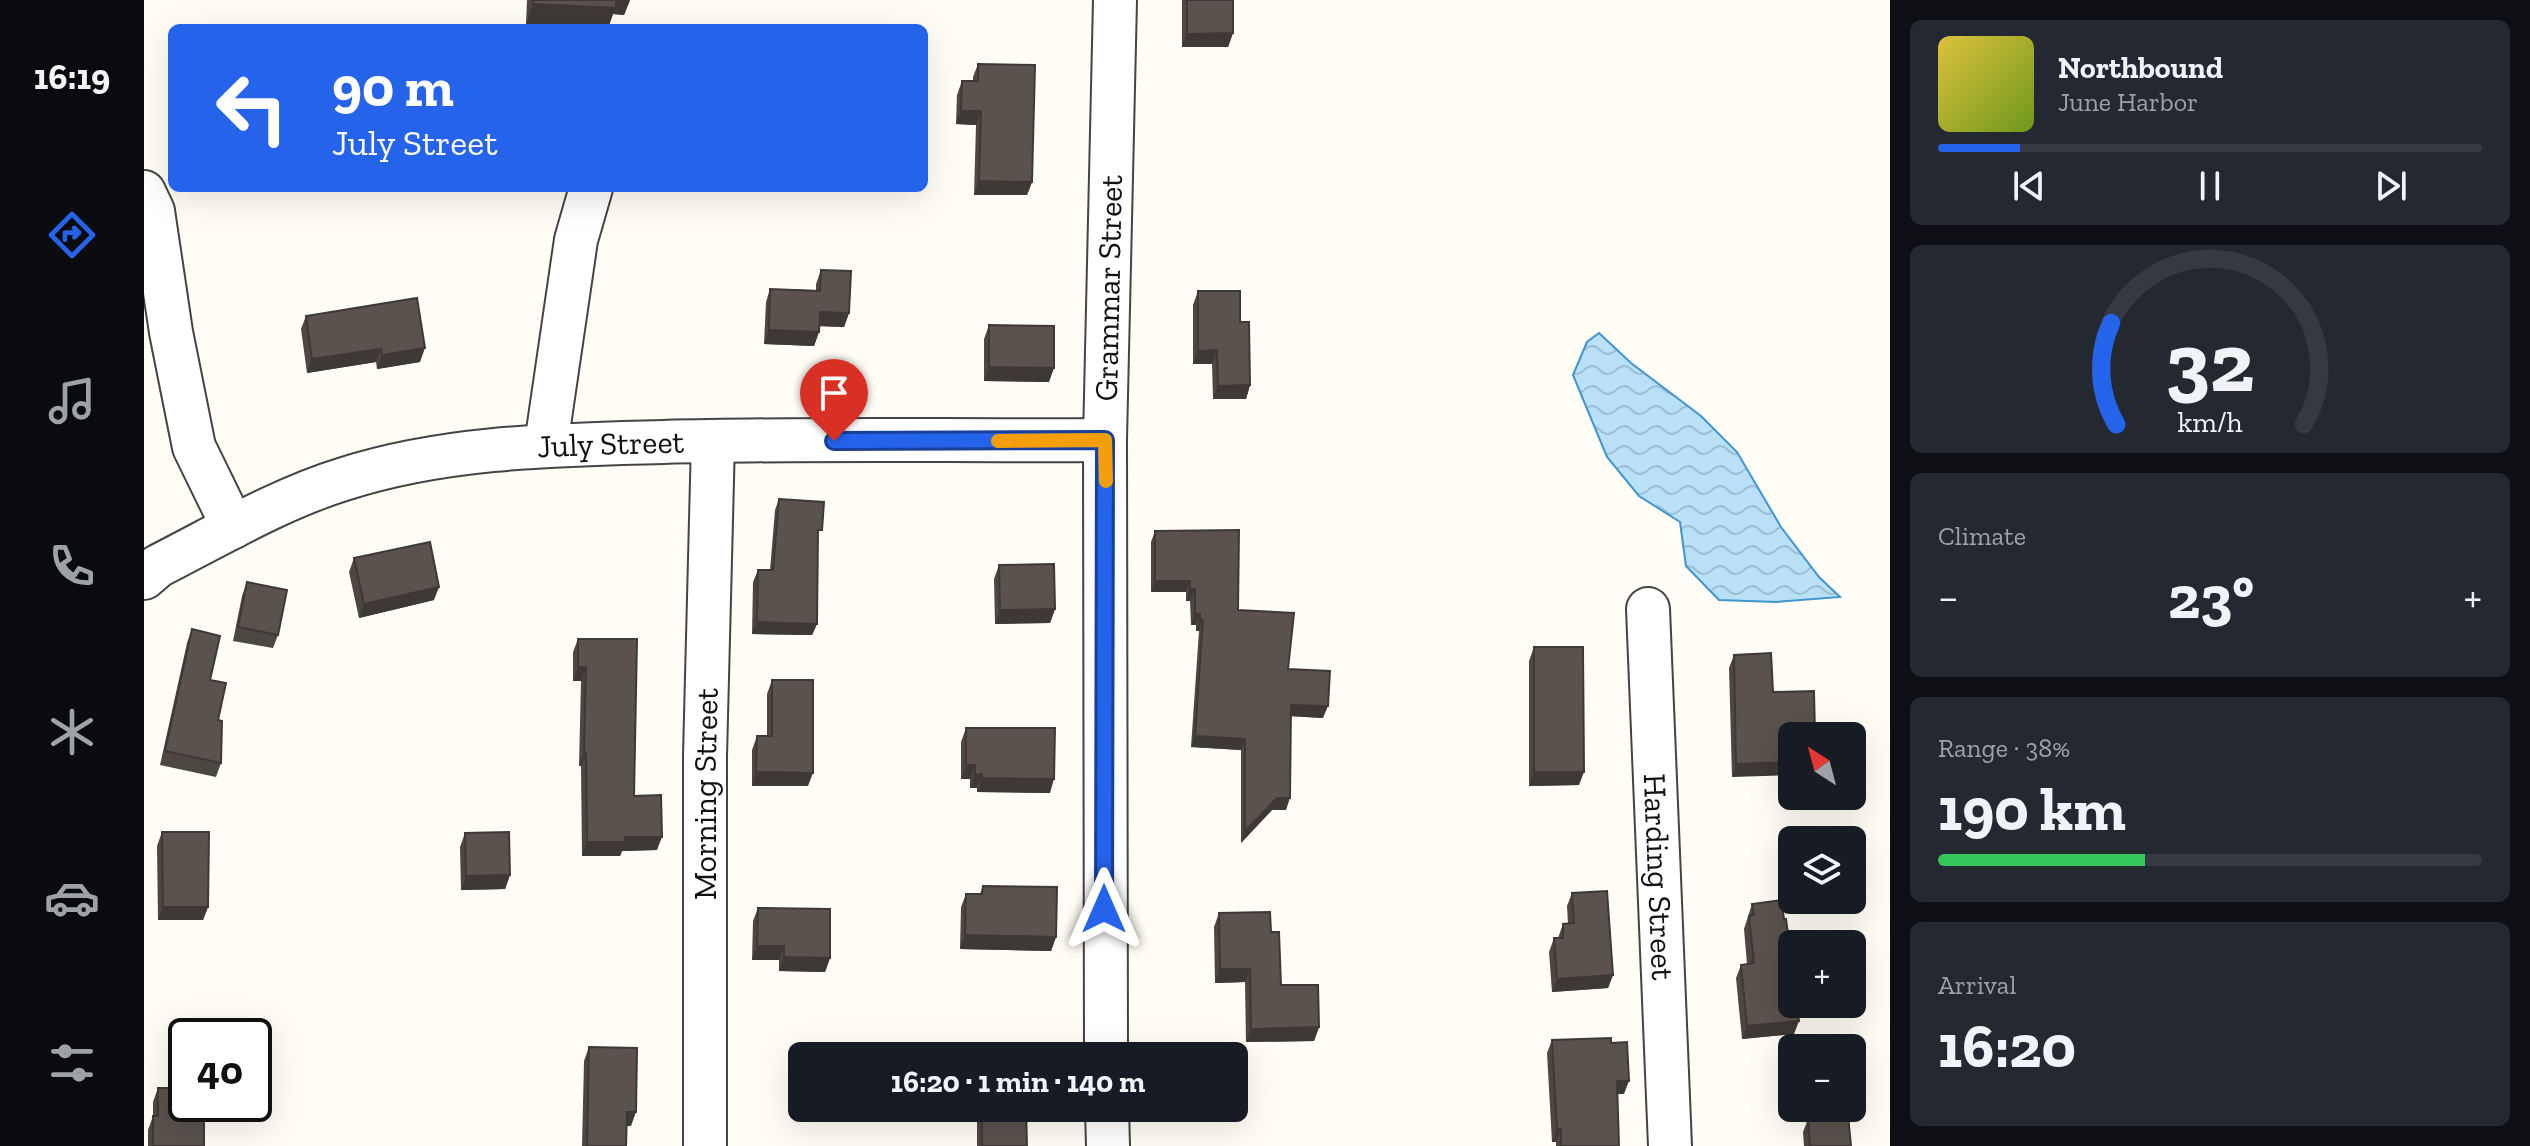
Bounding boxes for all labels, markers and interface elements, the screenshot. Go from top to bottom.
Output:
text: Northbound [2058,50,2223,86]
text: 90 m [332,53,454,120]
text: 16:19 [34,55,110,98]
icon: left [200,56,304,160]
text: June Harbor [2058,86,2198,118]
text: July Street [332,121,498,164]
icon: previous [2007,164,2051,208]
icon: pause [2188,164,2232,208]
icon: next [2369,164,2413,208]
street label: Grammar Street [1087,174,1130,402]
icon: directions [44,207,100,263]
text: 32 [2165,311,2255,411]
pin [800,359,868,441]
icon: arrive [812,371,856,415]
icon: music [44,373,100,429]
text: km/h [2177,405,2243,439]
street label: July Street [536,422,685,466]
text: Climate [1938,520,2026,552]
icon: phone [44,538,100,594]
text: 23° [2168,561,2254,633]
text: − [1938,570,1959,623]
text: + [2463,570,2482,623]
street label: Morning Street [686,687,726,900]
icon: climate [44,704,100,760]
north arrow [1778,722,1866,810]
map controls [1778,722,1866,1122]
text: Range · 38% [1938,732,2070,764]
street label: Harding Street [1636,773,1682,981]
text: 190 km [1938,773,2126,845]
button: layers [1778,826,1866,914]
position arrow [1062,867,1146,951]
icon: car [44,870,100,926]
button: + [1778,930,1866,1018]
text: Arrival [1938,969,2016,1001]
text: 16:20 [1938,1010,2076,1082]
speed limit sign: 40 [168,1018,272,1122]
button: − [1778,1034,1866,1122]
icon: filters [44,1035,100,1091]
text: 16:20 · 1 min · 140 m [891,1064,1145,1100]

